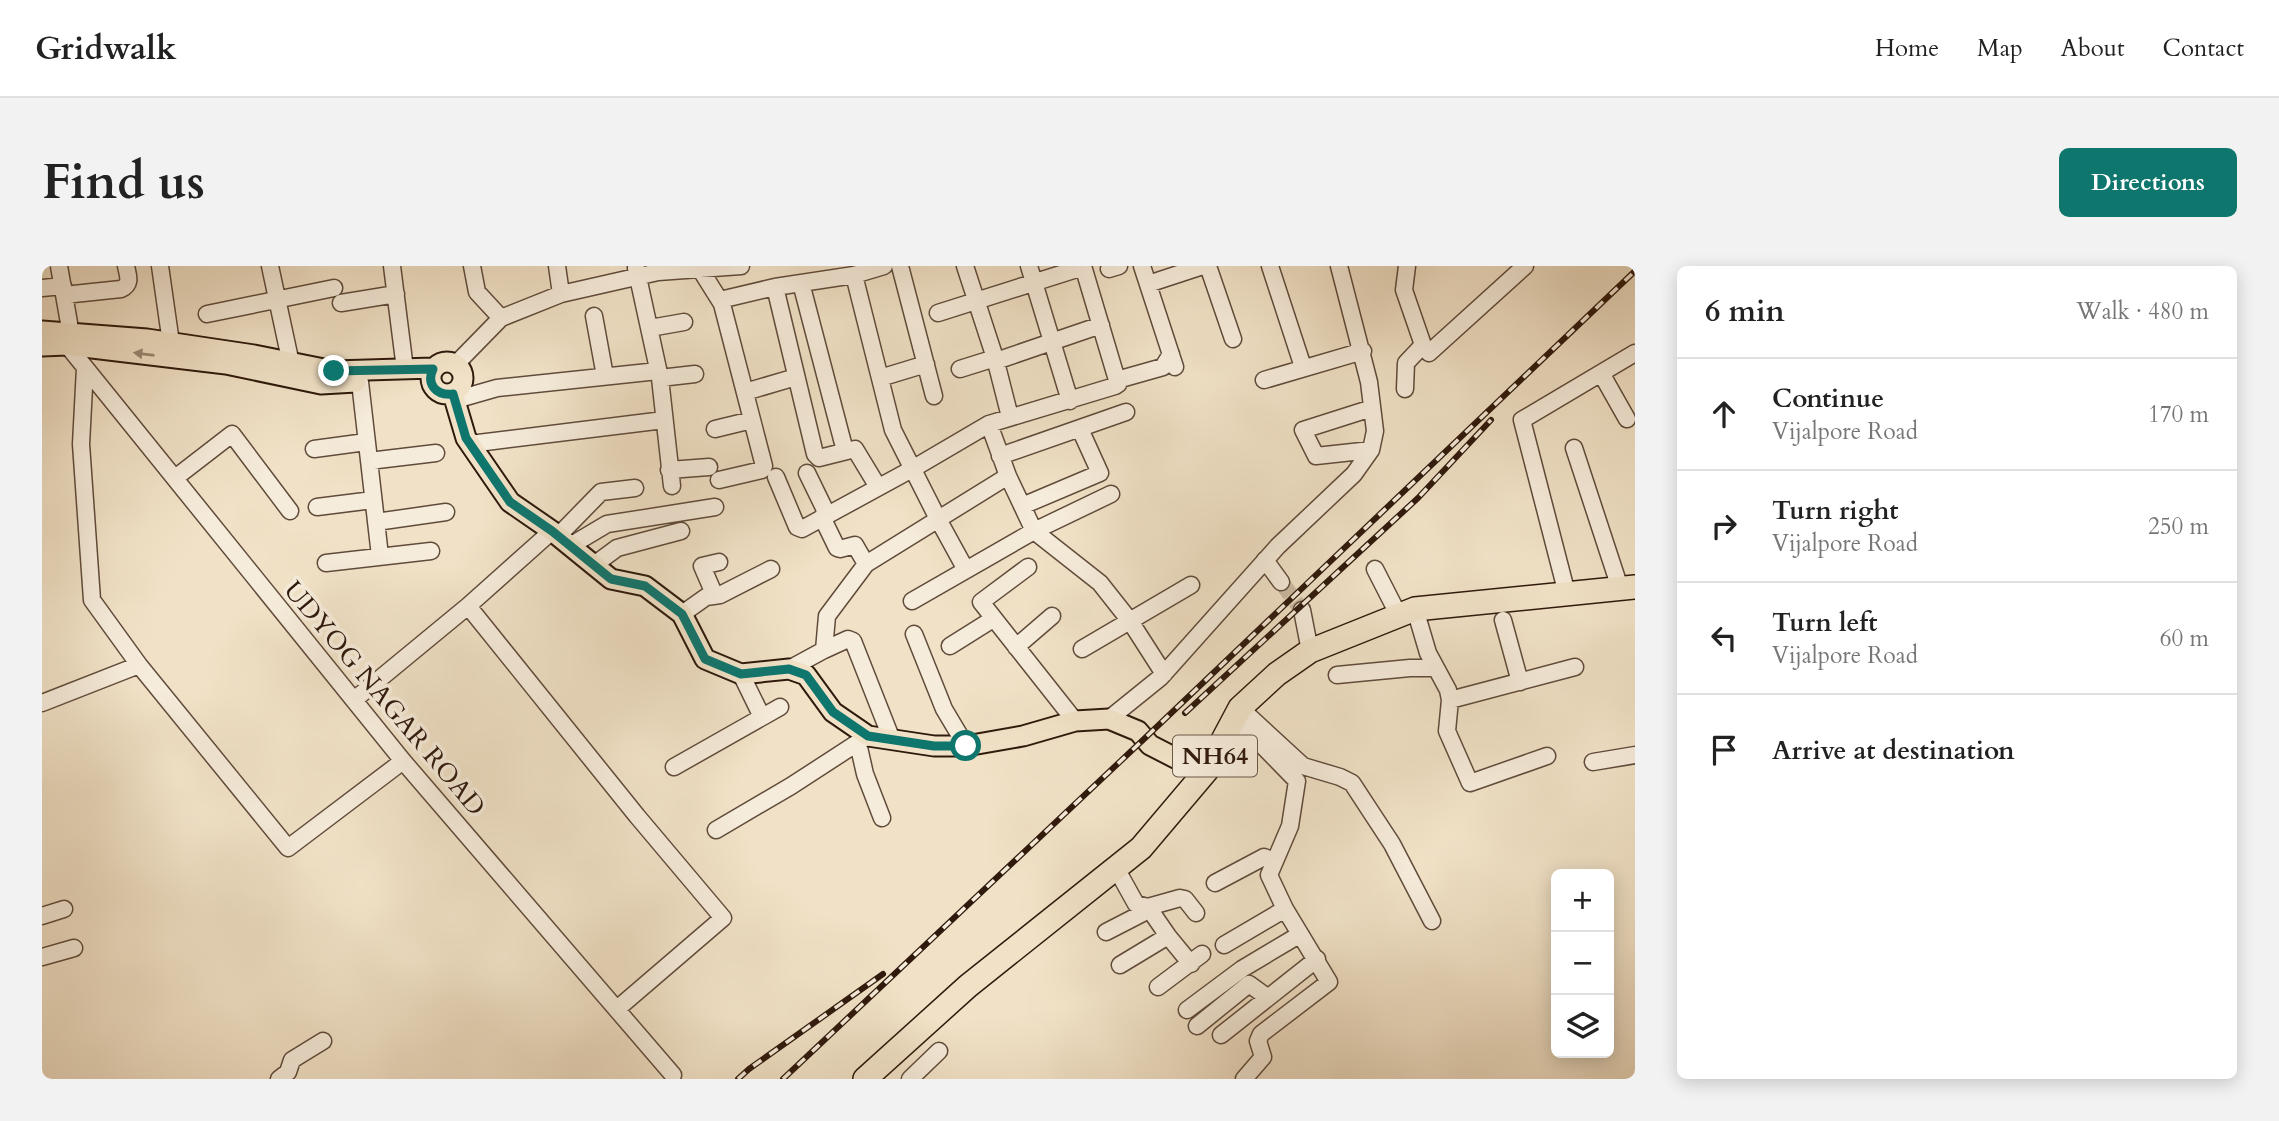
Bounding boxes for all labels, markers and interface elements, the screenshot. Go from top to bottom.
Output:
text: Gridwalk [35,26,177,71]
text: Home [1875,32,1939,65]
text: Map [1977,32,2023,65]
text: About [2061,32,2125,65]
text: Contact [2163,32,2244,65]
button: Directions [2059,148,2237,217]
text: Find us [42,149,205,216]
text: 6 min [1705,291,1785,332]
text: Walk · 480 m [2076,296,2209,327]
one-way arrow [133,349,155,360]
route end [318,355,349,386]
text: Continue [1772,381,1884,416]
icon: ahead [1705,395,1743,433]
text: 170 m [2148,399,2209,430]
text: Vijalpore Road [1772,416,1918,447]
text: Turn right [1772,493,1899,528]
icon: right [1705,507,1743,545]
text: 250 m [2148,511,2209,542]
text: Vijalpore Road [1772,528,1918,559]
street label: UDYOG NAGAR ROAD [276,573,493,823]
text: Turn left [1772,605,1877,640]
icon: left [1705,619,1743,657]
text: 60 m [2160,623,2209,654]
text: Vijalpore Road [1772,640,1918,671]
route start [950,730,981,761]
icon: arrive [1705,731,1743,769]
text: Arrive at destination [1772,733,2015,768]
road number: NH64 [1173,736,1257,776]
map controls [1551,869,1614,1058]
button: + [1551,869,1614,932]
button: − [1551,932,1614,995]
button: layers [1551,995,1614,1058]

